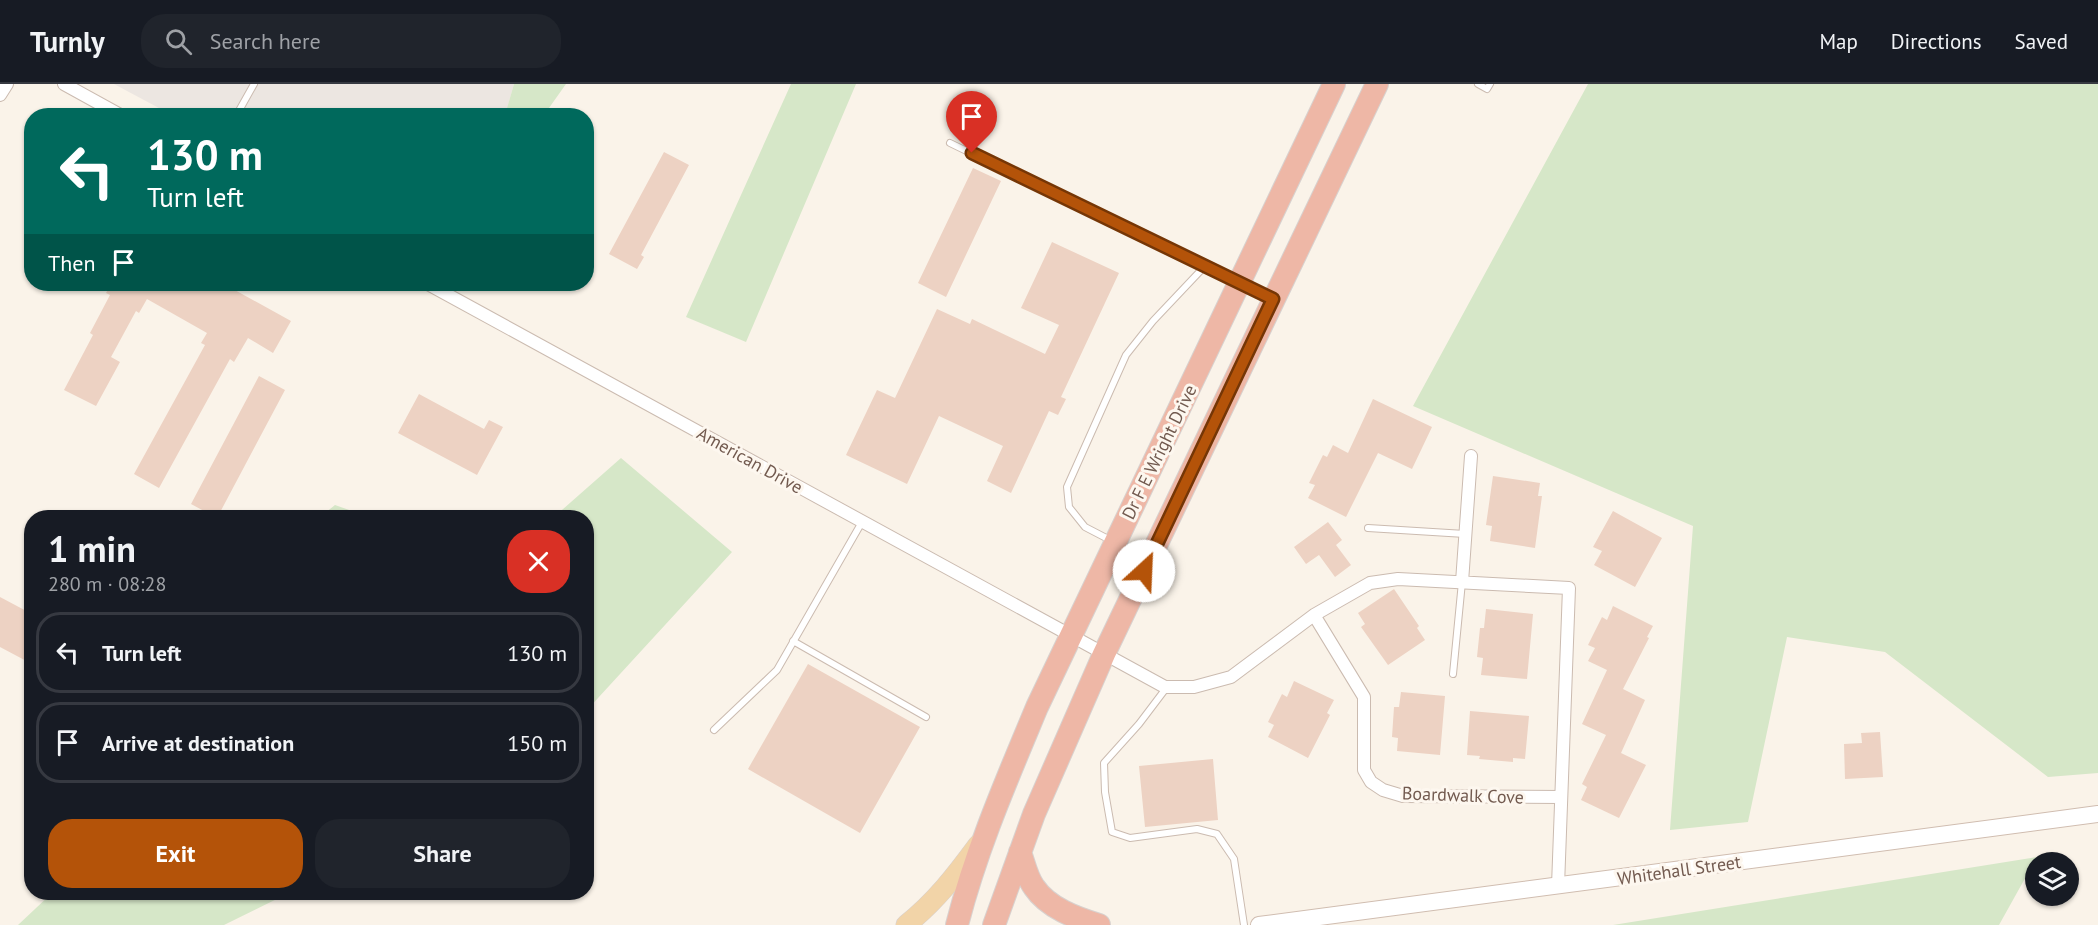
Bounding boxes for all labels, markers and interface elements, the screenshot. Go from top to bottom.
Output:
search box [141,14,561,68]
text: Turnly [30,23,105,60]
icon: search [162,25,195,58]
text: Search here [210,27,321,55]
text: Map [1819,28,1858,55]
text: Directions [1891,28,1982,55]
text: Saved [2015,28,2068,55]
pin [946,91,997,153]
icon: arrive [955,100,988,133]
text: 130 m [147,127,263,182]
icon: left [48,132,126,210]
text: Turn left [147,180,244,214]
icon: arrive [107,246,140,279]
text: Then [48,249,95,277]
street label: Dr F E Wright Drive [1116,381,1202,523]
street label: American Drive [693,422,807,498]
text: 1 min [48,525,136,572]
button: close [507,530,570,593]
position arrow [1112,539,1176,603]
text: 280 m · 08:28 [48,571,166,597]
icon: left [51,636,84,669]
text: Turn left [102,639,182,667]
text: 130 m [507,639,567,667]
icon: arrive [51,726,84,759]
text: Arrive at destination [102,729,294,757]
text: 150 m [507,729,567,757]
street label: Boardwalk Cove [1402,781,1524,809]
button: Exit [48,819,303,888]
button: Share [315,819,570,888]
street label: Whitehall Street [1616,850,1742,890]
map controls [2025,852,2079,906]
button: layers [2025,852,2079,906]

